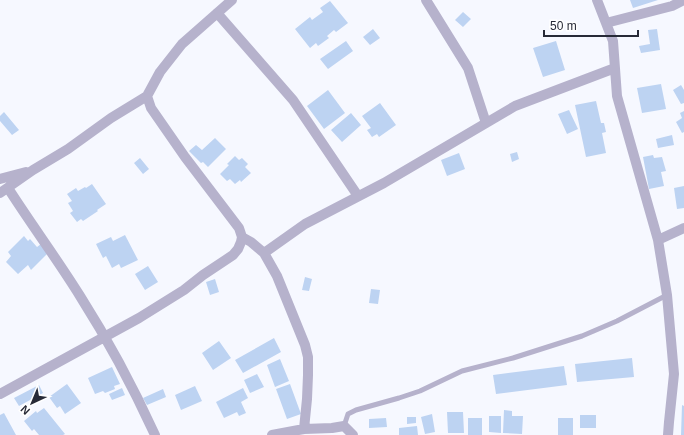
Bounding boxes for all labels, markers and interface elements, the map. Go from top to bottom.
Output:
scale bar [544,12,638,38]
text: 50 m [550,19,577,33]
north arrow [12,383,52,423]
text: N [18,403,32,417]

